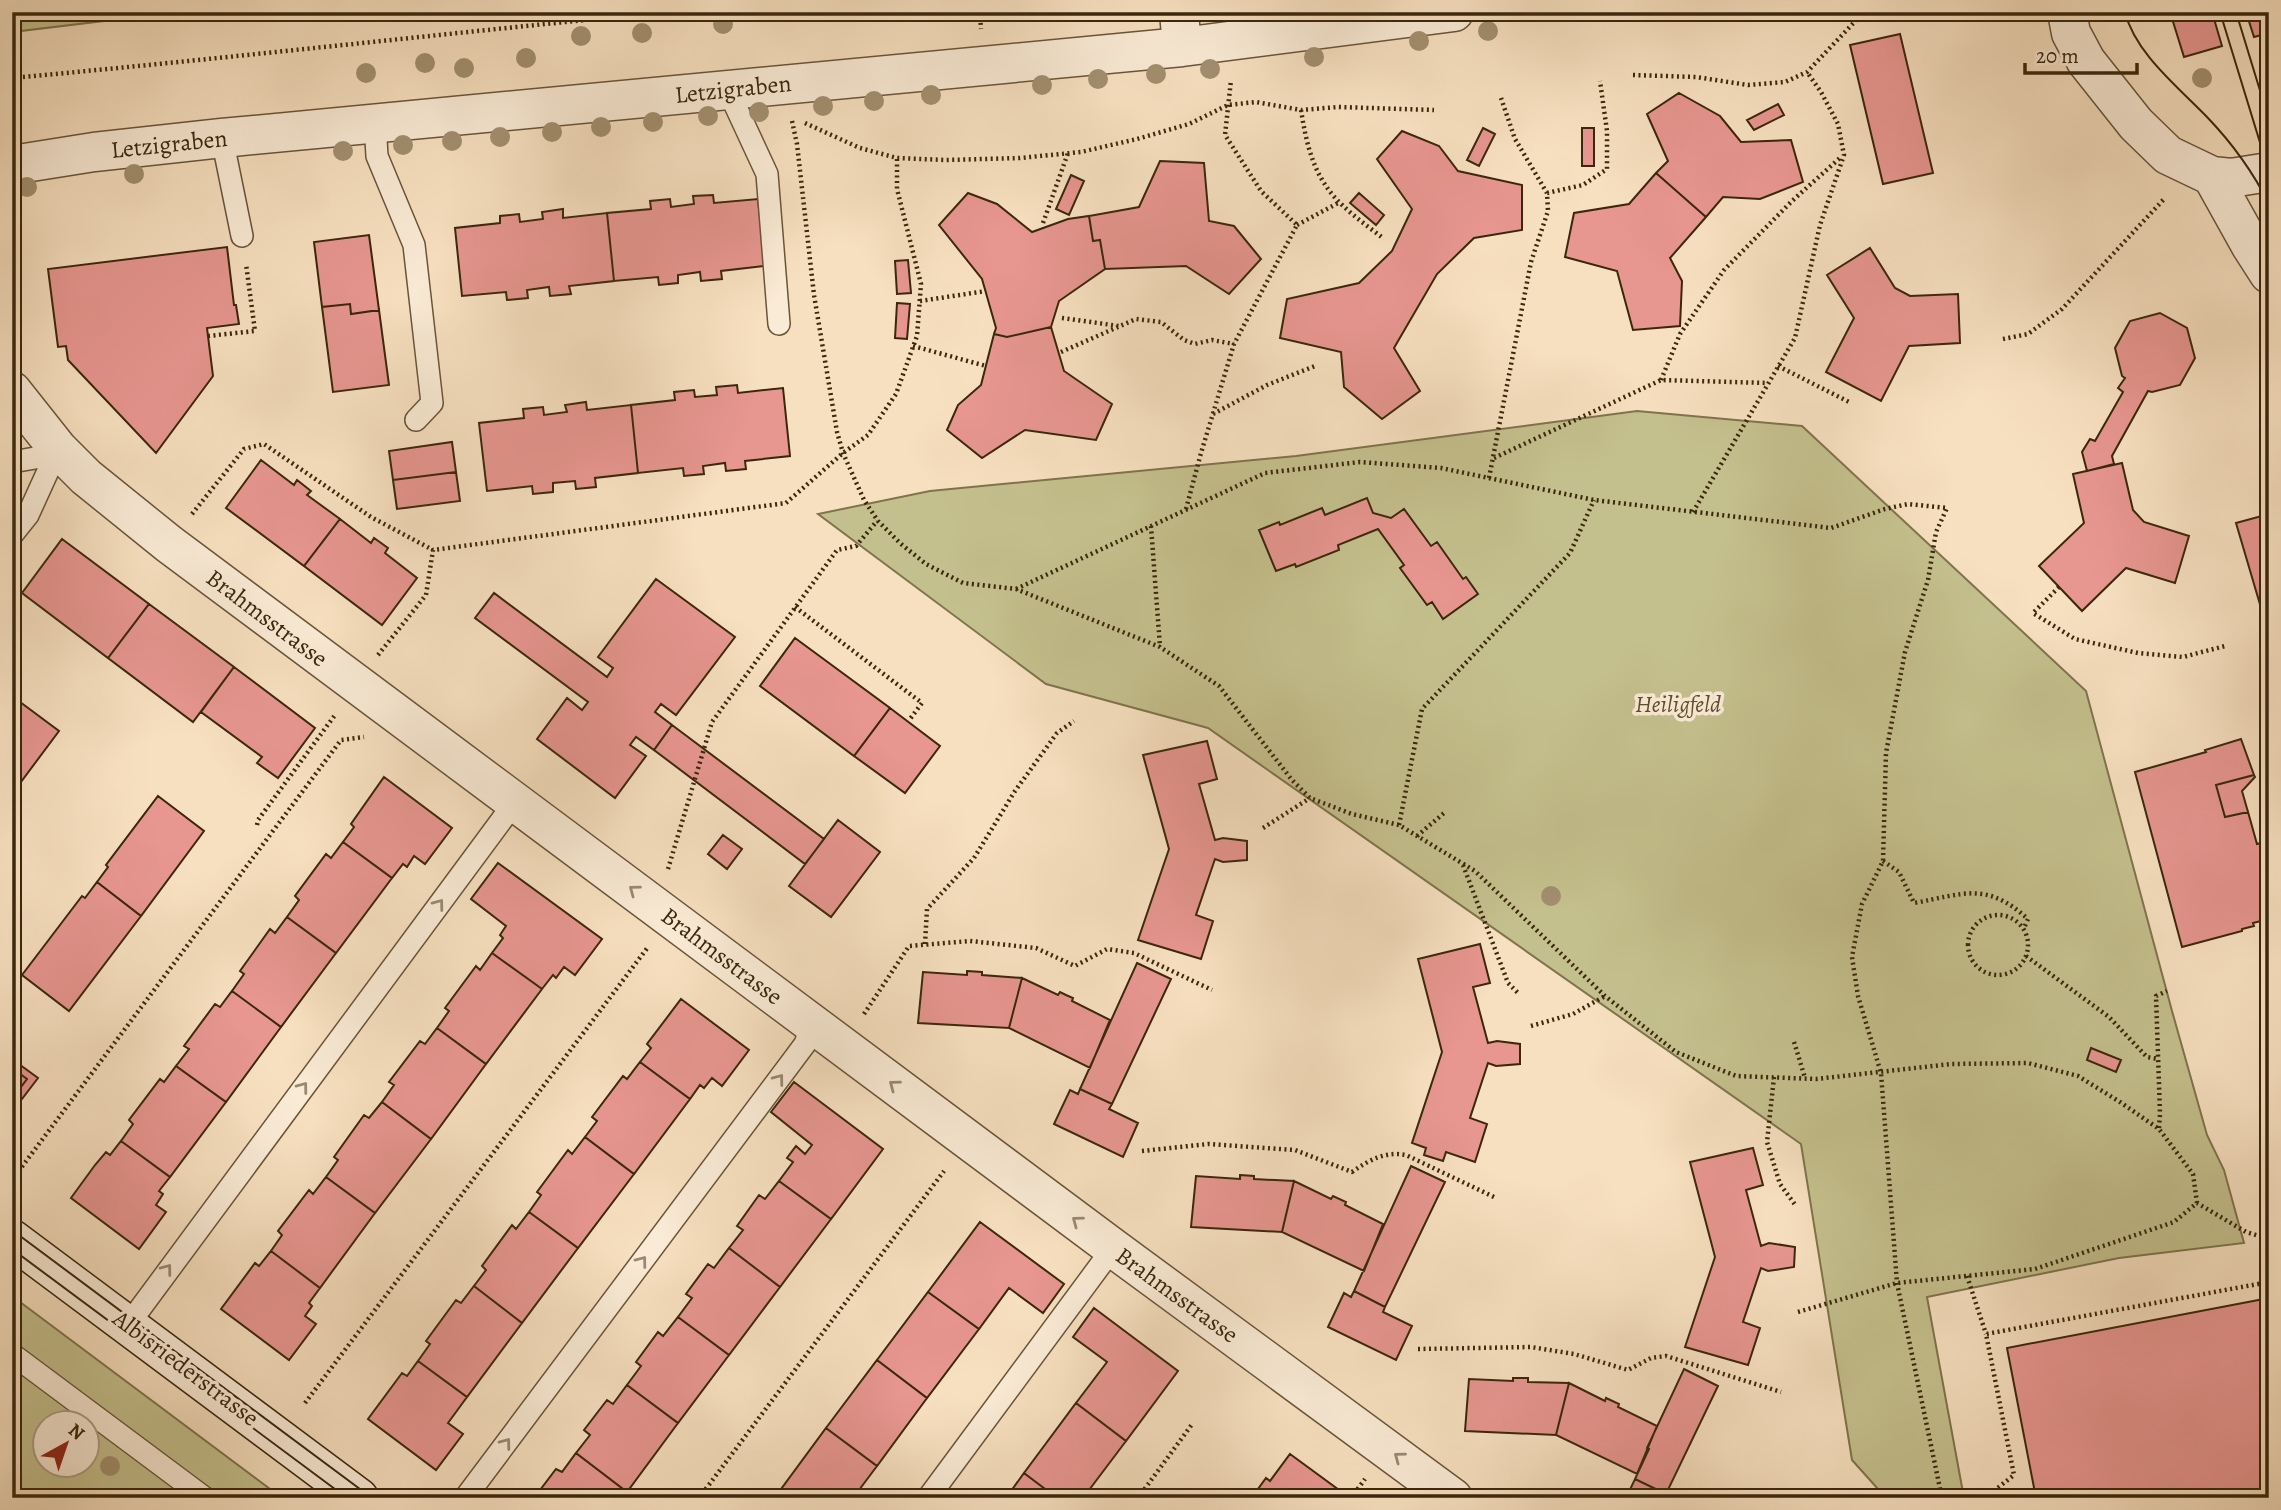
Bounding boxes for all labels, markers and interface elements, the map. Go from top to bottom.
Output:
scale bar [2025,32,2138,76]
text: 20 m [2036,42,2079,70]
street label: Letzigraben [673,67,793,111]
street label: Letzigraben [109,122,229,166]
street label: Brahmsstrasse [200,562,334,674]
park label: Heiligfeld [1635,688,1721,720]
one-way arrow [629,886,641,899]
one-way arrow [431,900,444,912]
street label: Brahmsstrasse [655,900,789,1012]
one-way arrow [770,1074,783,1087]
one-way arrow [889,1081,902,1094]
one-way arrow [295,1082,308,1095]
one-way arrow [1072,1217,1085,1229]
street label: Brahmsstrasse [1109,1240,1245,1350]
one-way arrow [634,1256,646,1269]
one-way arrow [159,1264,172,1277]
street label: Albisriederstrasse [106,1302,266,1434]
north arrow [32,1408,102,1478]
text: N [63,1417,90,1446]
one-way arrow [497,1438,510,1451]
one-way arrow [1394,1453,1406,1465]

